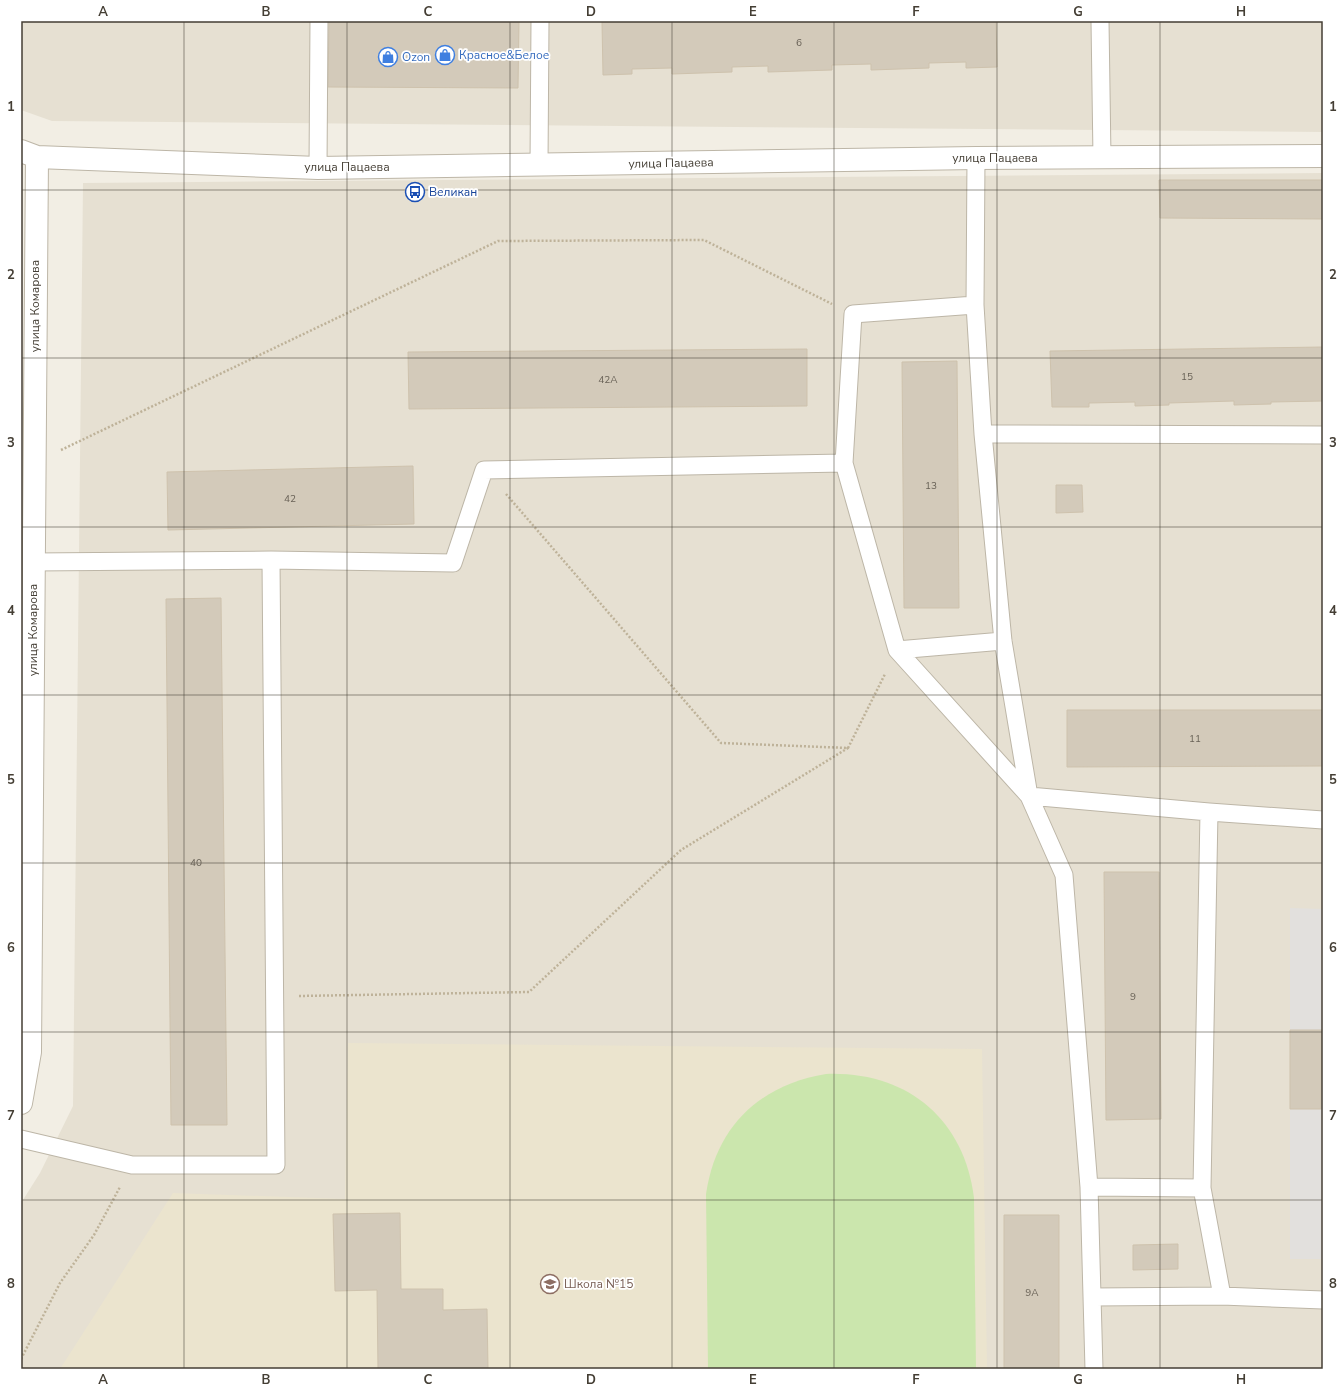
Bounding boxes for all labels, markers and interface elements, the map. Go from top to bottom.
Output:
text: A [98,3,108,21]
text: B [262,3,271,21]
text: C [424,3,433,21]
text: D [586,3,596,21]
text: E [749,3,757,21]
text: F [912,3,920,21]
text: G [1073,3,1083,21]
text: H [1236,3,1246,21]
house number: 6 [796,36,802,50]
shop icon: Красное&Белое [434,44,456,66]
shop icon: Ozon [377,46,399,68]
place label: Красное&Белое [459,47,549,63]
place label: Ozon [402,49,430,65]
text: 1 [7,98,15,116]
text: 1 [1329,98,1337,116]
street label: улица Пацаева [952,150,1038,166]
street label: улица Пацаева [628,154,714,172]
street label: улица Пацаева [304,159,390,175]
bus stop icon: Великан [404,181,426,203]
place label: Великан [429,184,477,200]
street label: улица Комарова [27,260,43,352]
text: 2 [7,266,15,284]
text: 2 [1329,266,1337,284]
house number: 15 [1181,370,1193,384]
house number: 42А [598,373,618,387]
text: 3 [7,434,15,452]
text: 3 [1329,434,1337,452]
house number: 13 [925,479,937,493]
house number: 42 [284,492,296,506]
street label: улица Комарова [25,584,41,676]
text: 4 [7,602,15,620]
text: 4 [1329,602,1337,620]
house number: 11 [1189,732,1201,746]
text: 5 [7,771,15,789]
text: 5 [1329,771,1337,789]
house number: 40 [190,856,202,870]
text: 6 [7,939,15,957]
text: 6 [1329,939,1337,957]
house number: 9 [1130,990,1136,1004]
text: 7 [7,1107,15,1125]
text: 7 [1329,1107,1337,1125]
school or university icon: Школа №15 [539,1273,561,1295]
text: 8 [7,1275,15,1293]
text: 8 [1329,1275,1337,1293]
place label: Школа №15 [564,1276,633,1292]
house number: 9А [1025,1286,1039,1300]
text: A [98,1371,108,1389]
text: B [262,1371,271,1389]
text: C [424,1371,433,1389]
text: D [586,1371,596,1389]
text: E [749,1371,757,1389]
text: F [912,1371,920,1389]
text: G [1073,1371,1083,1389]
text: H [1236,1371,1246,1389]

